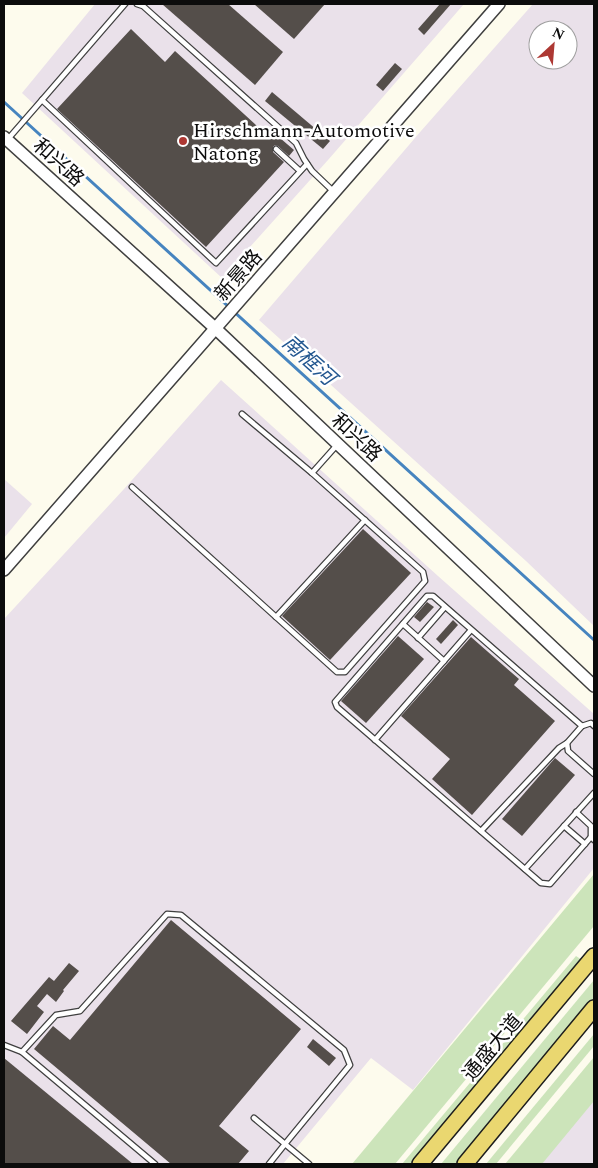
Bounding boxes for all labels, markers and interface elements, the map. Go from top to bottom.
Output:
north arrow [528,20,578,70]
text: N [549,22,568,46]
place label: Hirschmann-Automotive Natong [193,116,415,169]
street label: 和兴路 [26,132,91,194]
marker: Hirschmann-Automotive Natong [177,135,189,147]
street label: 新景路 [208,243,270,308]
water label: 南框河 [274,328,345,396]
street label: 和兴路 [324,406,388,469]
street label: 通盛大道 [456,1007,530,1088]

